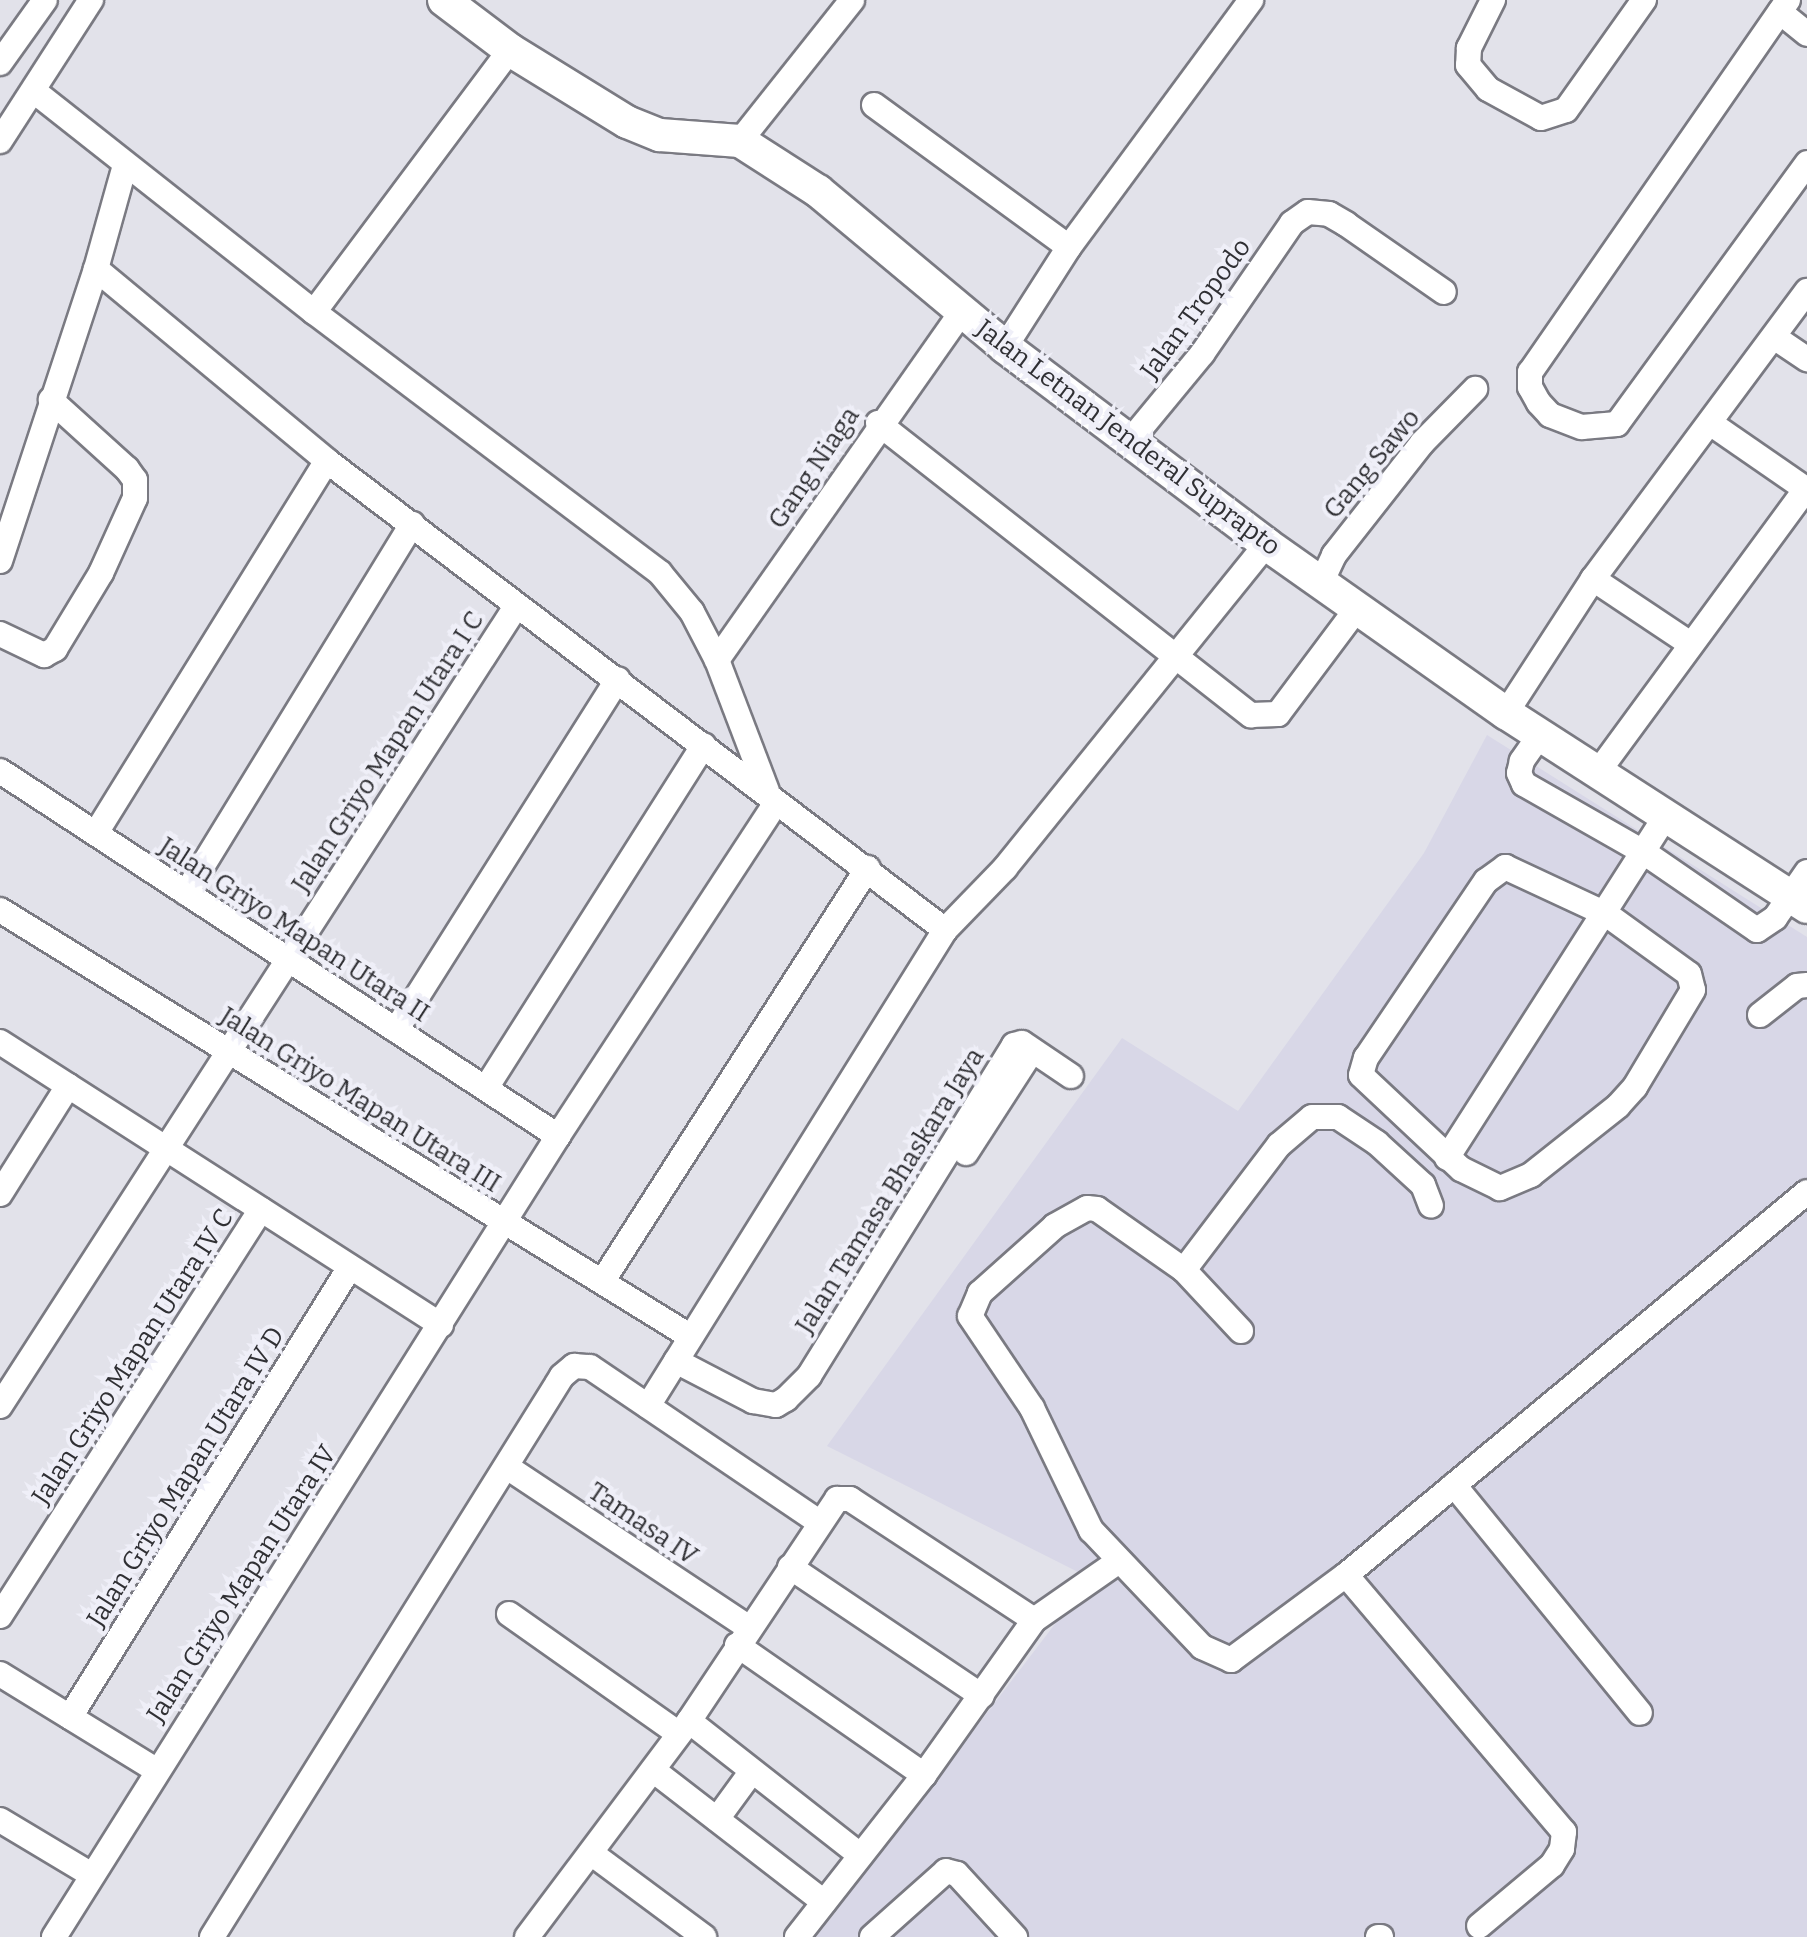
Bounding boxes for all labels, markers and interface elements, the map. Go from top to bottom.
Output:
street label: Jalan Tropodo [1134,232,1258,386]
street label: Jalan Letnan Jenderal Suprapto [970,313,1286,563]
street label: Gang Niaga [762,401,866,535]
street label: Gang Sawo [1317,403,1427,525]
street label: Jalan Griyo Mapan Utara I C [285,606,491,898]
street label: Jalan Griyo Mapan Utara II [153,831,435,1029]
street label: Jalan Griyo Mapan Utara III [214,1001,506,1199]
street label: Jalan Tamasa Bhaskara Jaya [789,1043,991,1339]
street label: Jalan Griyo Mapan Utara IV C [26,1203,240,1511]
street label: Jalan Griyo Mapan Utara IV D [81,1321,291,1633]
street label: Jalan Griyo Mapan Utara IV [141,1440,343,1728]
street label: Tamasa IV [582,1476,704,1572]

